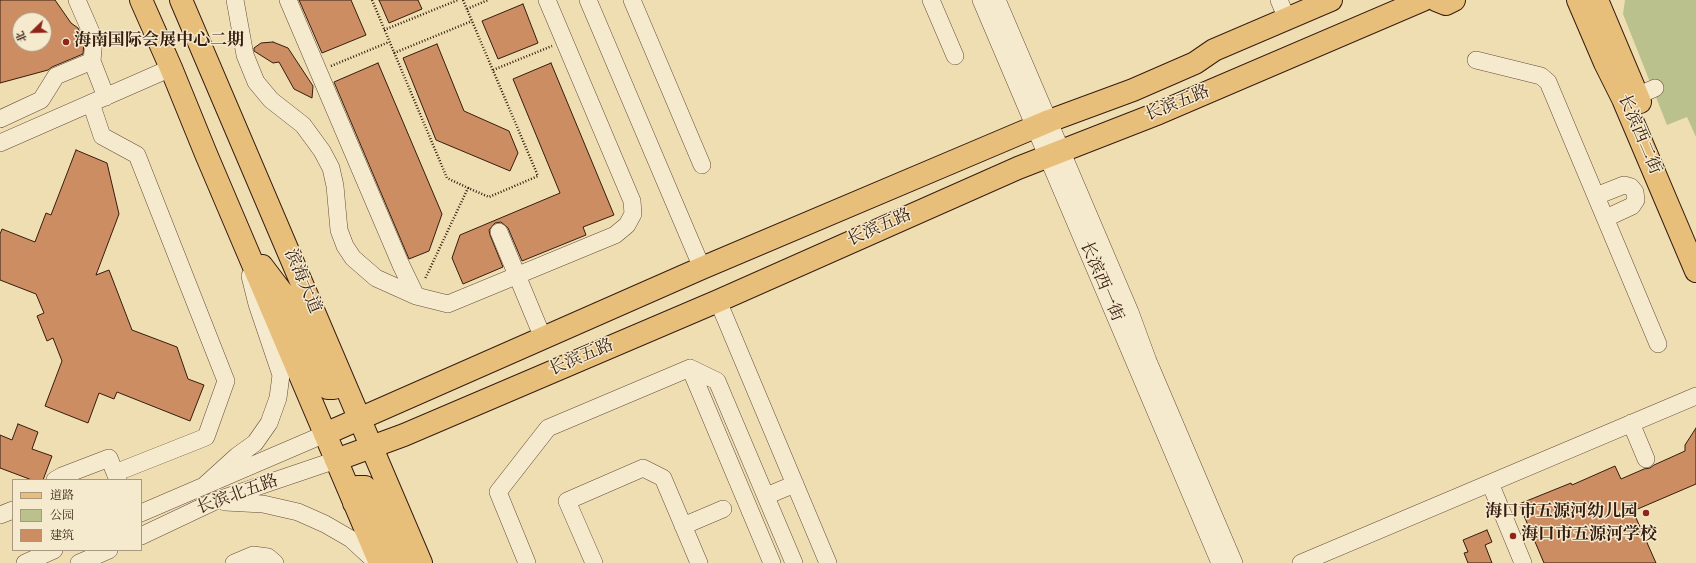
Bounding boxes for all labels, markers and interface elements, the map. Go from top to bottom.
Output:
north arrow [12,12,52,52]
text: 北 [12,28,31,44]
place label: 海南国际会展中心二期 [74,32,244,52]
marker: 海南国际会展中心二期 [61,37,71,47]
street label: 长滨五路 [1143,83,1213,127]
street label: 长滨西二街 [1612,92,1664,178]
street label: 长滨五路 [845,206,915,252]
street label: 长滨西一街 [1074,239,1126,325]
street label: 滨海大道 [278,247,324,317]
street label: 长滨五路 [547,336,617,382]
street label: 长滨北五路 [195,472,281,520]
legend [12,479,142,551]
text: 道路 [50,487,74,505]
place label: 海口市五源河幼儿园 [1485,503,1638,523]
text: 公园 [50,507,74,525]
marker: 海口市五源河幼儿园 [1641,508,1651,518]
place label: 海口市五源河学校 [1521,526,1657,546]
text: 建筑 [50,527,74,545]
marker: 海口市五源河学校 [1508,531,1518,541]

